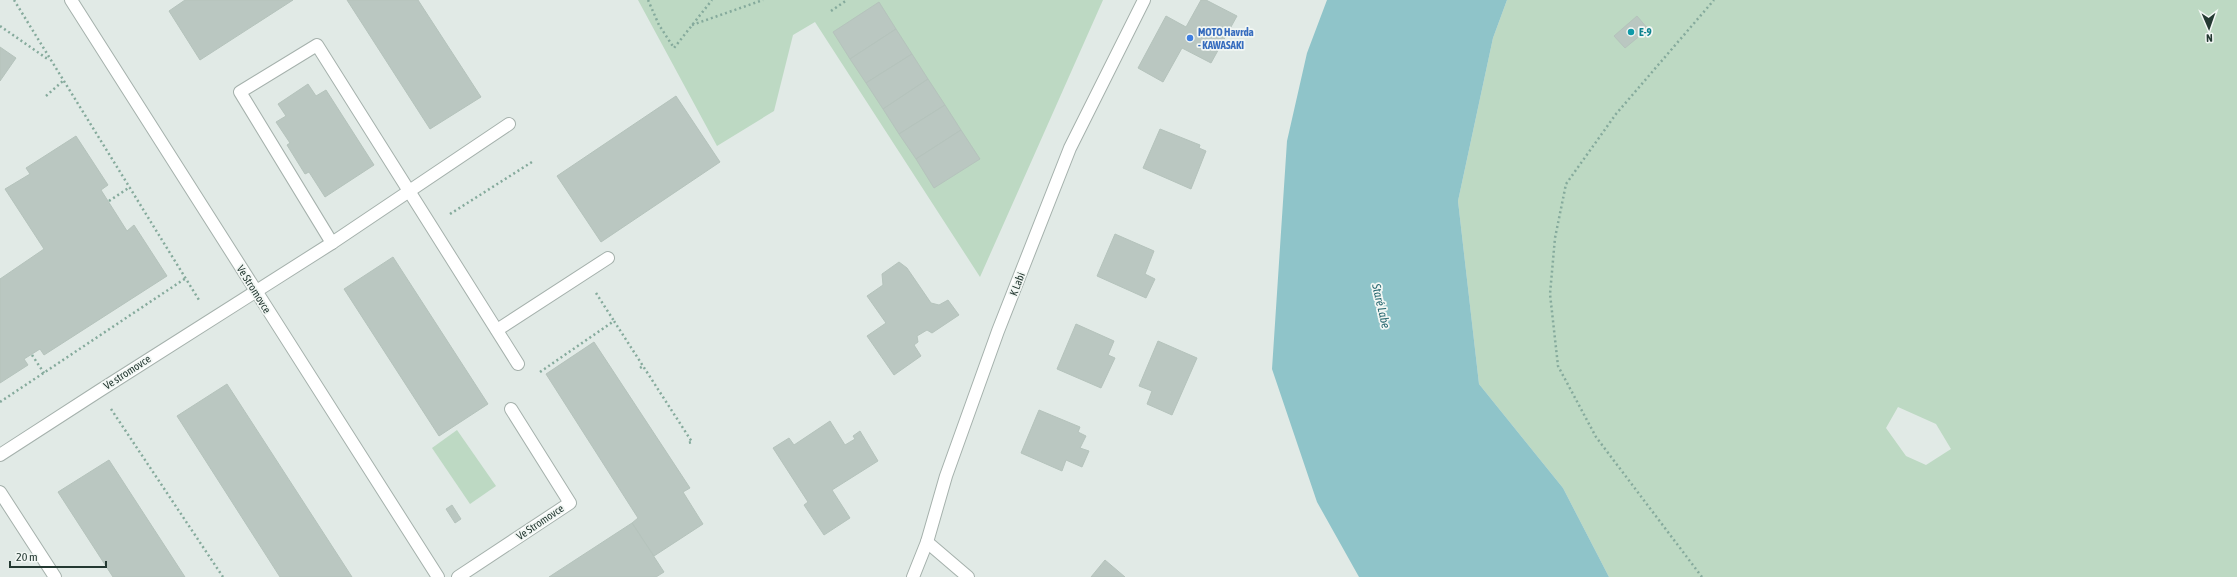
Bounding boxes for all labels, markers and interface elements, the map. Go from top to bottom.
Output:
north arrow [2189,8,2229,48]
place label: MOTO Havrda - KAWASAKI [1198,26,1254,51]
place label: E-9 [1639,26,1652,38]
marker: E-9 [1626,27,1636,37]
text: N [2206,32,2213,44]
marker: MOTO Havrda - KAWASAKI [1185,33,1195,43]
street label: Ve Stromovce [235,263,273,315]
street label: K Labi [1007,271,1027,297]
water label: Staré Labe [1369,281,1393,330]
street label: Ve stromovce [101,352,153,392]
street label: Ve Stromovce [514,502,566,542]
scale bar [10,543,106,569]
text: 20 m [16,550,38,564]

